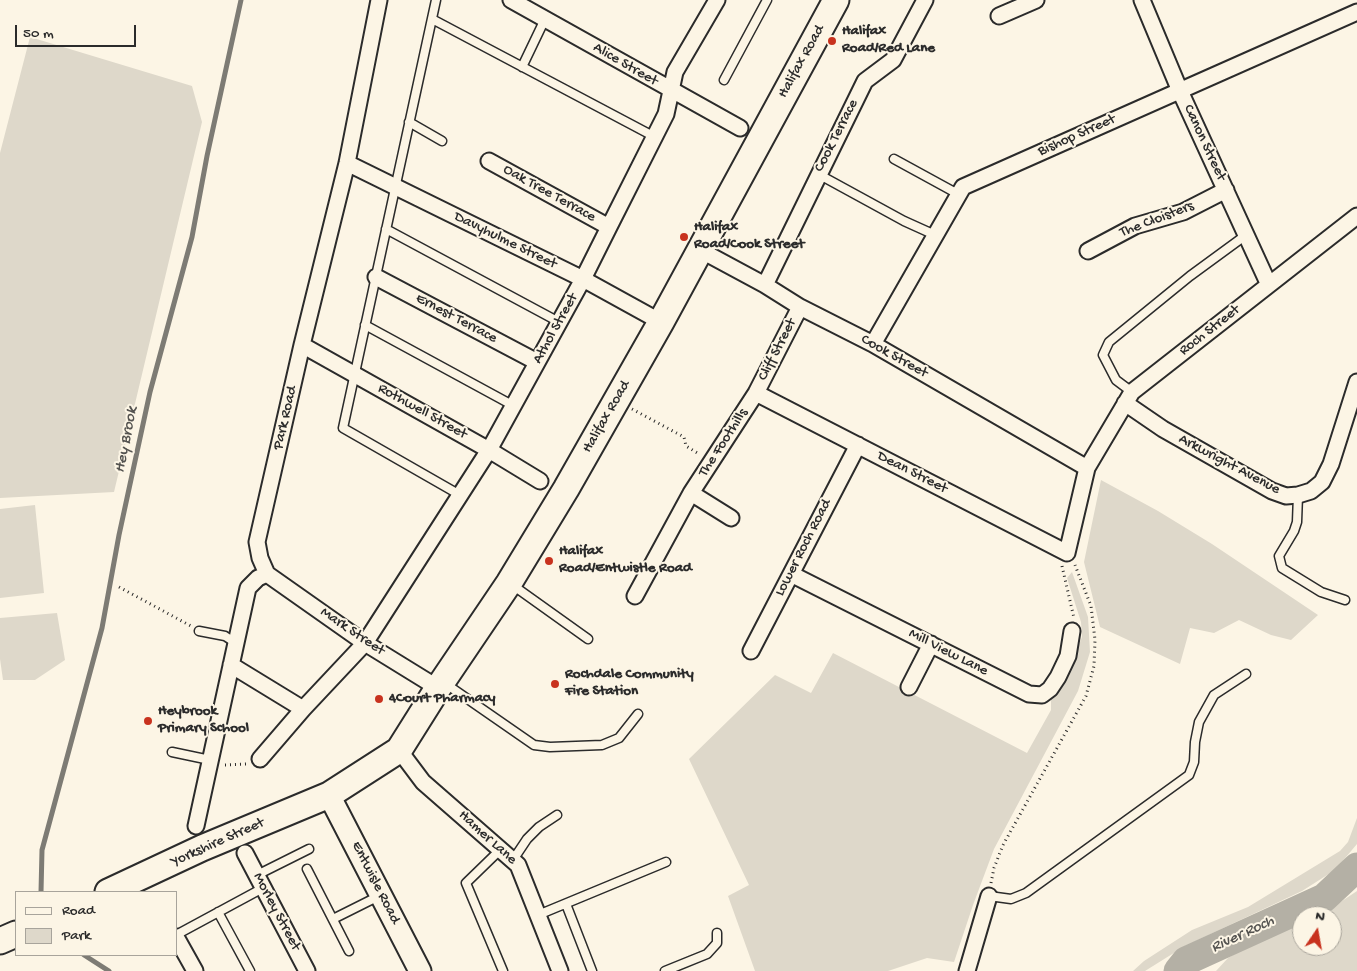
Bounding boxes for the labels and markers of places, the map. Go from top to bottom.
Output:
place label: Halifax Road/Red Lane [842,23,935,58]
marker: Halifax Road/Red Lane [826,35,838,47]
place label: Halifax Road/Cook Street [694,219,804,254]
marker: Halifax Road/Cook Street [678,231,690,243]
place label: Halifax Road/Entwistle Road [559,543,692,578]
marker: Halifax Road/Entwistle Road [543,555,555,567]
place label: Rochdale Community Fire Station [565,666,694,701]
marker: Rochdale Community Fire Station [549,678,561,690]
place label: 4Court Pharmacy [389,690,495,708]
marker: 4Court Pharmacy [373,693,385,705]
place label: Heybrook Primary School [158,703,249,738]
marker: Heybrook Primary School [142,715,154,727]

